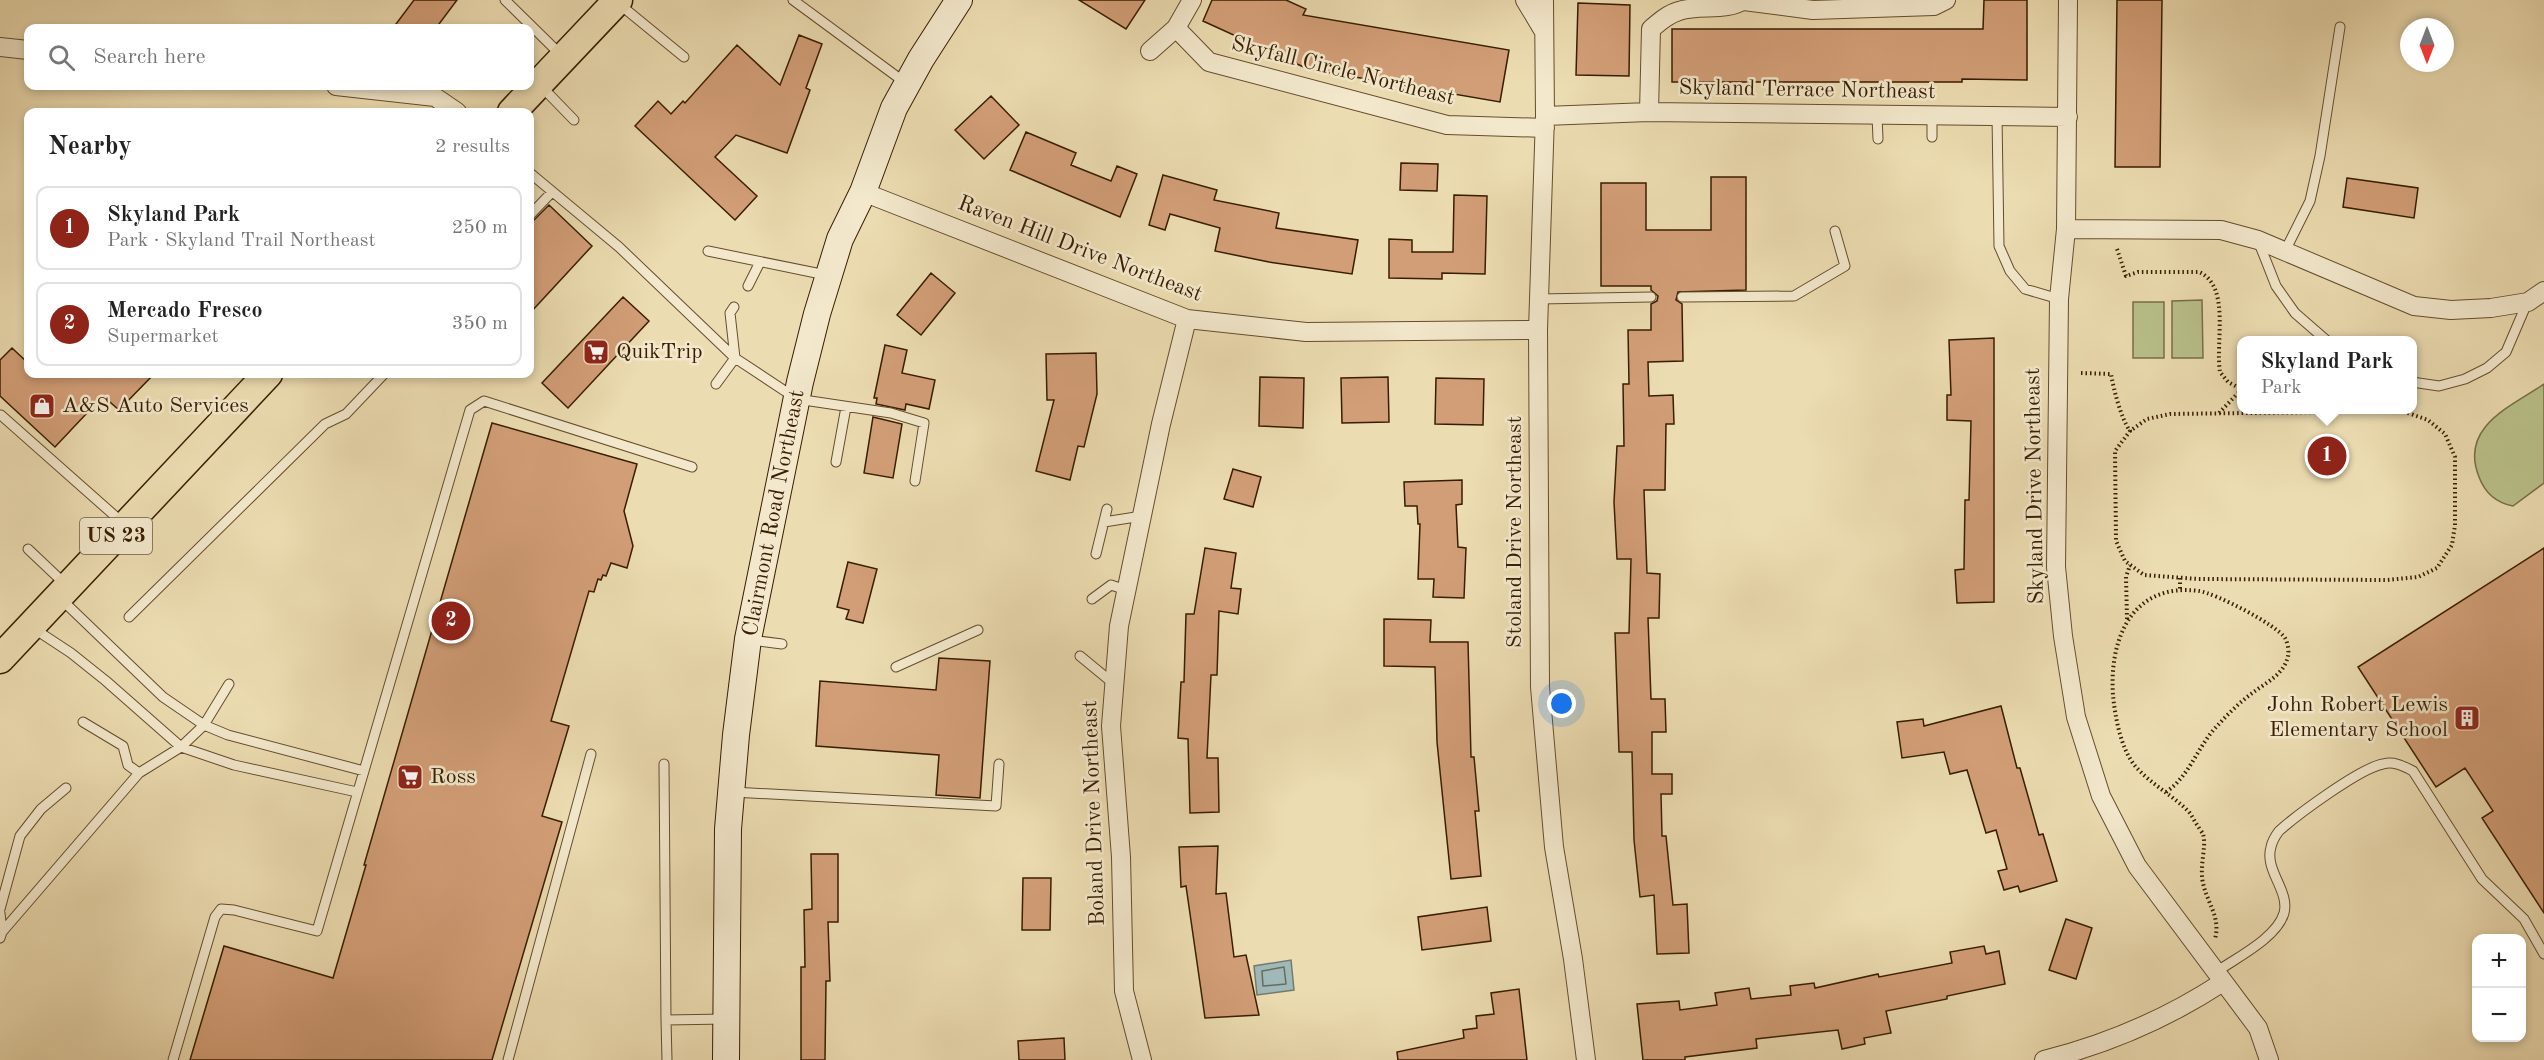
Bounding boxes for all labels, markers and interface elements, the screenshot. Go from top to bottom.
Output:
north arrow [2400,18,2454,72]
search box [24,24,534,90]
street label: Skyfall Circle Northeast [1229,33,1457,109]
icon: search [45,41,78,74]
text: Search here [93,46,206,68]
street label: Skyland Terrace Northeast [1678,77,1936,103]
text: Nearby [48,134,132,160]
text: 2 results [435,137,510,157]
street label: Raven Hill Drive Northeast [955,192,1205,306]
text: Skyland Park [107,204,240,226]
text: 1 [64,218,75,238]
text: 250 m [452,218,508,238]
text: Park · Skyland Trail Northeast [107,231,375,251]
text: Mercado Fresco [107,300,263,322]
text: 2 [64,314,75,334]
text: 350 m [452,314,508,334]
text: Supermarket [107,327,218,347]
popup [2237,336,2417,414]
supermarket icon: QuikTrip [581,337,611,367]
place label: QuikTrip [616,341,703,363]
text: Skyland Park [2260,351,2394,373]
street label: Skyland Drive Northeast [2022,367,2048,605]
text: Park [2260,378,2302,398]
street label: Clairmont Road Northeast [739,388,809,638]
shop icon: A&S Auto Services [27,391,57,421]
place label: A&S Auto Services [62,395,249,417]
street label: Stoland Drive Northeast [1504,416,1526,648]
pin: 1 [2308,434,2346,478]
road number: US 23 [80,518,152,554]
pin: 2 [432,598,470,644]
your location [1547,689,1576,718]
place label: John Robert Lewis Elementary School [2267,694,2448,741]
street label: Boland Drive Northeast [1079,700,1109,926]
building icon: John Robert Lewis Elementary School [2452,703,2482,733]
supermarket icon: Ross [395,762,425,792]
place label: Ross [430,766,476,788]
map controls [2472,934,2526,1042]
button: + [2472,934,2526,988]
button: − [2472,988,2526,1042]

